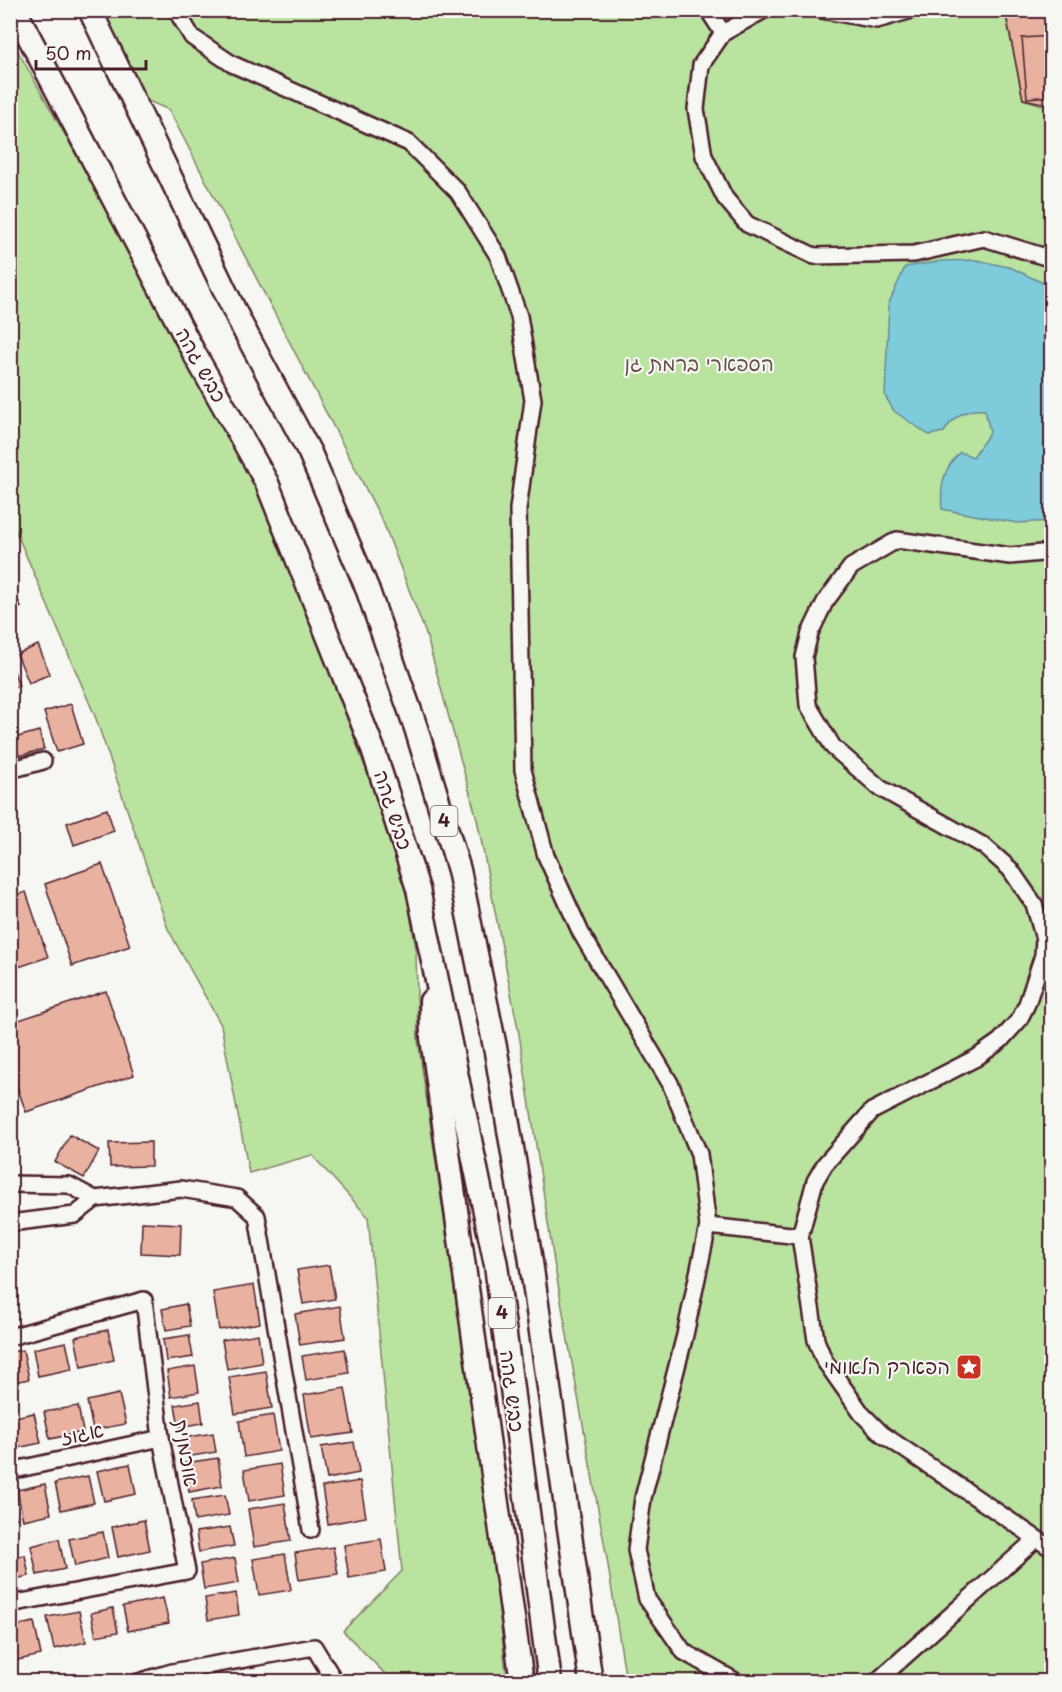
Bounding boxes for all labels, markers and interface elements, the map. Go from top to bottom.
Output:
scale bar [36,33,146,71]
text: 50 m [45,39,92,66]
street label: כביש גהה [169,321,235,408]
park label: הספארי ברמת גן [624,348,774,378]
street label: כביש גהה [367,766,421,853]
road number: 4 [430,806,458,836]
road number: 4 [488,1298,516,1328]
street label: כביש גהה [493,1348,533,1434]
place label: הפארק הלאומי [824,1351,950,1381]
place icon: הפארק הלאומי [954,1352,984,1382]
street label: אגוז [58,1414,106,1452]
street label: אוכמנית [166,1417,208,1489]

